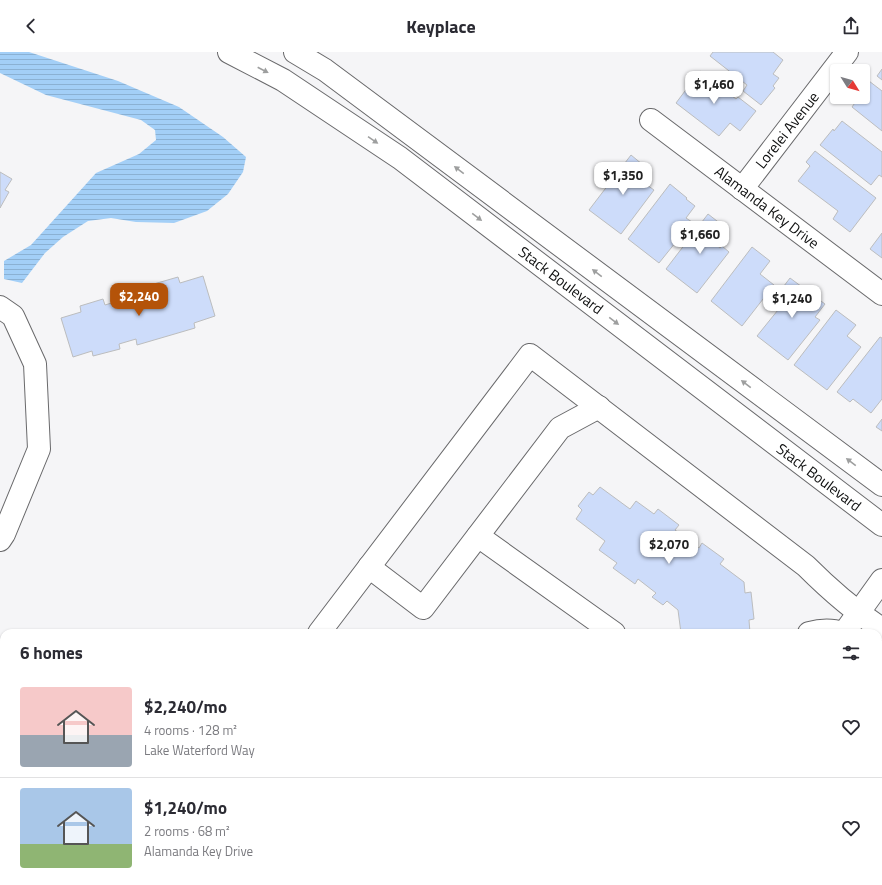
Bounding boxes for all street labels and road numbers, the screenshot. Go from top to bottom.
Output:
street label: Lorelei Avenue [750,87,824,173]
street label: Alamanda Key Drive [710,160,824,254]
street label: Stack Boulevard [514,240,608,320]
street label: Stack Boulevard [772,437,866,517]

